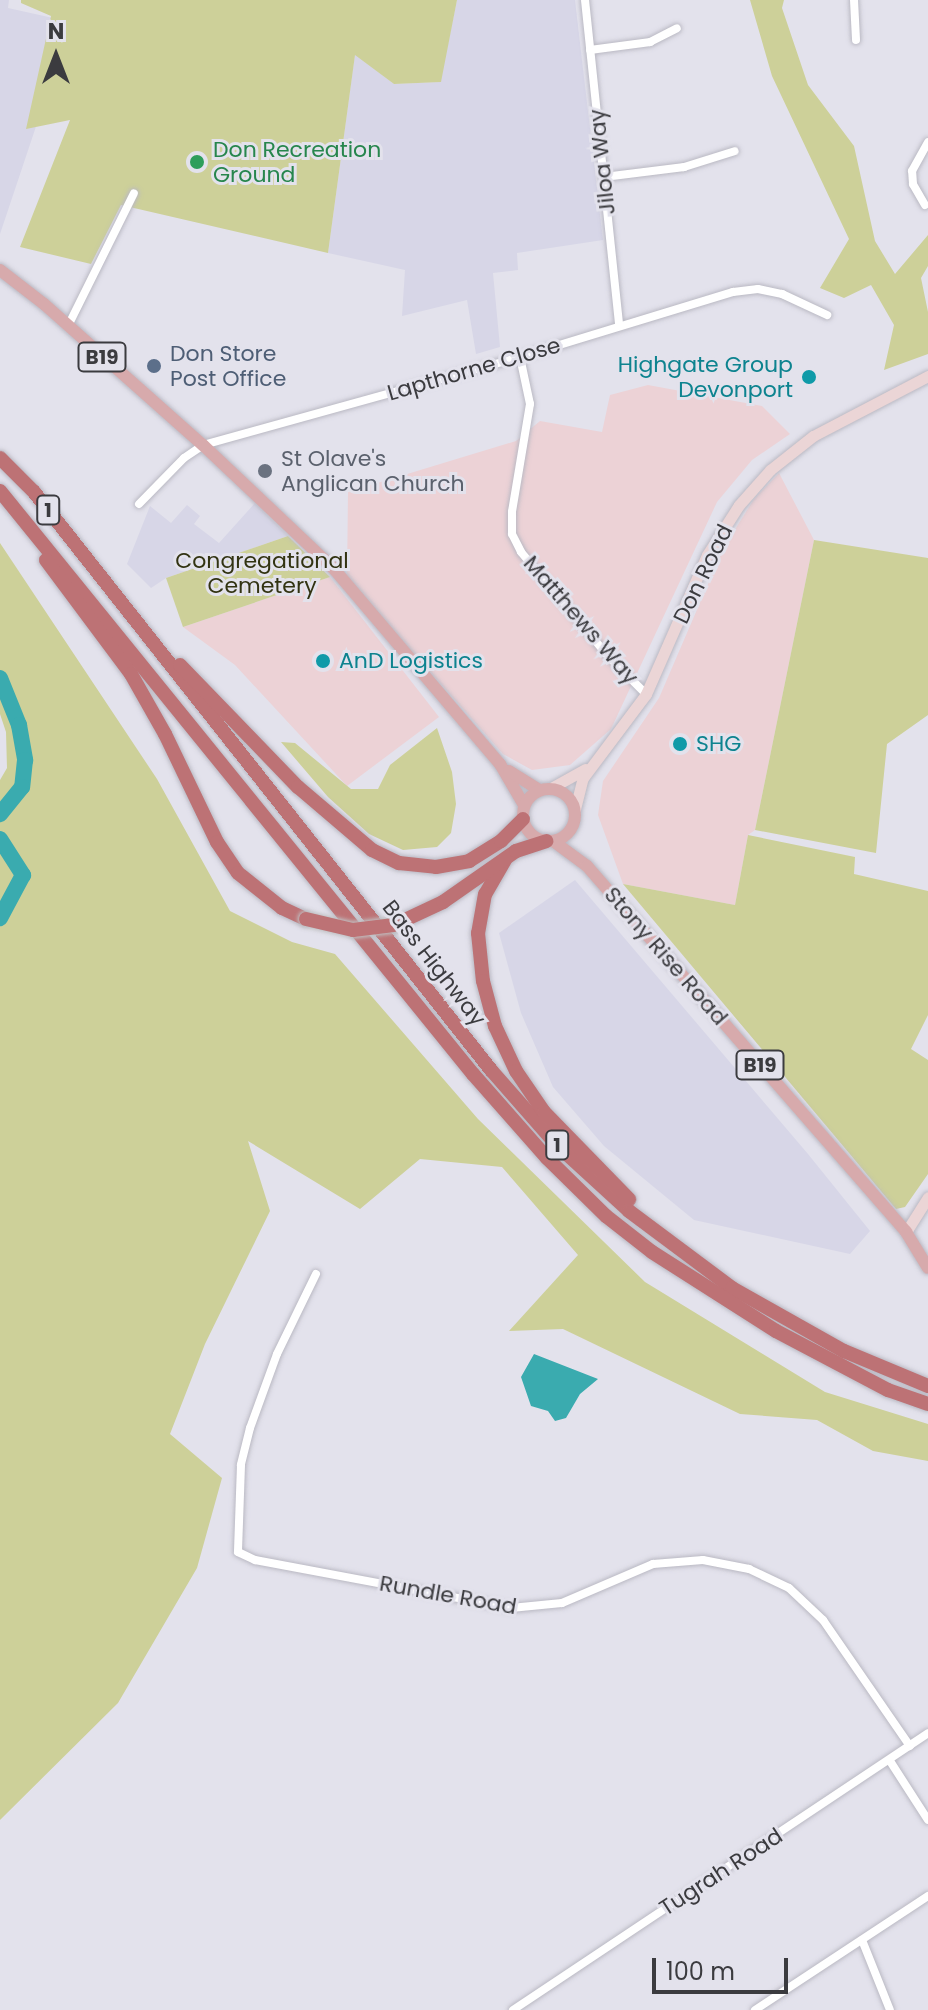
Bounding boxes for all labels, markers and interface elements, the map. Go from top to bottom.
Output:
north arrow [16,16,96,96]
text: N [48,16,64,47]
street label: Jiloa Way [583,108,621,216]
place label: Don Recreation Ground [213,136,381,188]
marker: Don Recreation Ground [188,153,206,171]
street label: Lapthorne Close [384,332,564,406]
place label: Don Store Post Office [170,340,286,392]
road number: B19 [76,341,128,373]
place label: Highgate Group Devonport [618,351,793,402]
marker: Don Store Post Office [145,357,163,375]
marker: Highgate Group Devonport [800,368,818,386]
place label: St Olave's Anglican Church [281,445,465,496]
marker: St Olave's Anglican Church [256,462,274,480]
road number: 1 [36,494,60,526]
street label: Don Road [668,520,738,628]
park label: Congregational Cemetery [175,547,349,598]
street label: Matthews Way [518,550,644,690]
place label: AnD Logistics [339,648,483,674]
marker: AnD Logistics [314,652,332,670]
place label: SHG [696,731,741,757]
marker: SHG [671,735,689,753]
street label: Stony Rise Road [599,882,733,1030]
street label: Bass Highway [377,895,491,1031]
road number: B19 [734,1049,786,1081]
road number: 1 [545,1129,569,1161]
street label: Rundle Road [377,1570,519,1620]
street label: Tugrah Road [655,1823,787,1921]
scale bar [656,1942,792,1992]
text: 100 m [666,1955,735,1988]

